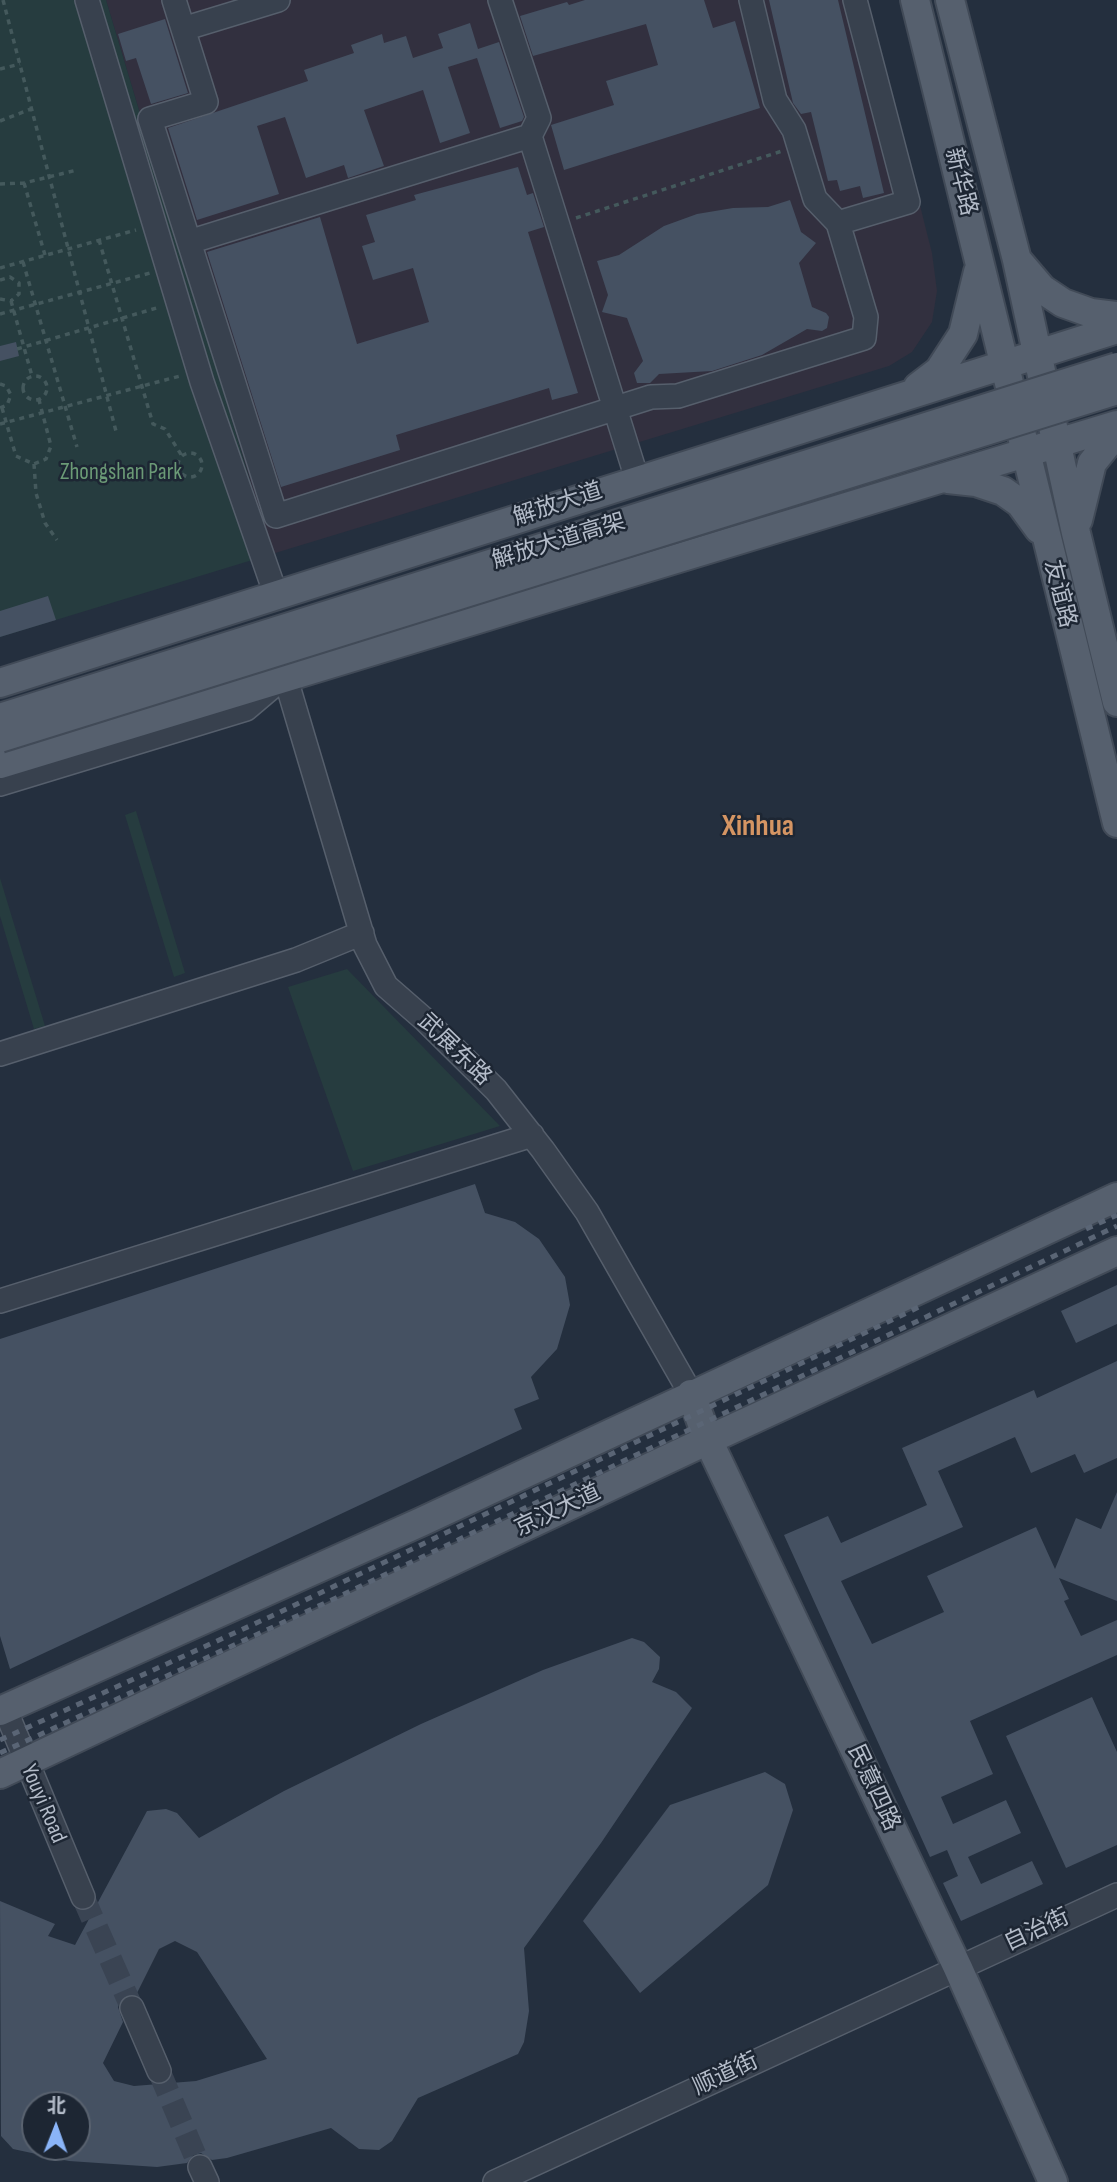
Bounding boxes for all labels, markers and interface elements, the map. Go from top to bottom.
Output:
street label: 新华路 [938,145,982,219]
park label: Zhongshan Park [60,459,182,487]
street label: 解放大道 [510,478,606,532]
street label: 解放大道高架 [489,509,629,575]
street label: 友谊路 [1037,557,1081,631]
district label: Xinhua [722,809,794,845]
street label: 武展东路 [411,1008,497,1092]
street label: 京汉大道 [510,1479,606,1543]
street label: 民意四路 [841,1740,905,1836]
street label: Youyi Road [14,1761,72,1847]
street label: 自治街 [1000,1904,1074,1958]
street label: 顺道街 [689,2048,763,2102]
north arrow [21,2091,91,2161]
text: 北 [47,2095,66,2118]

